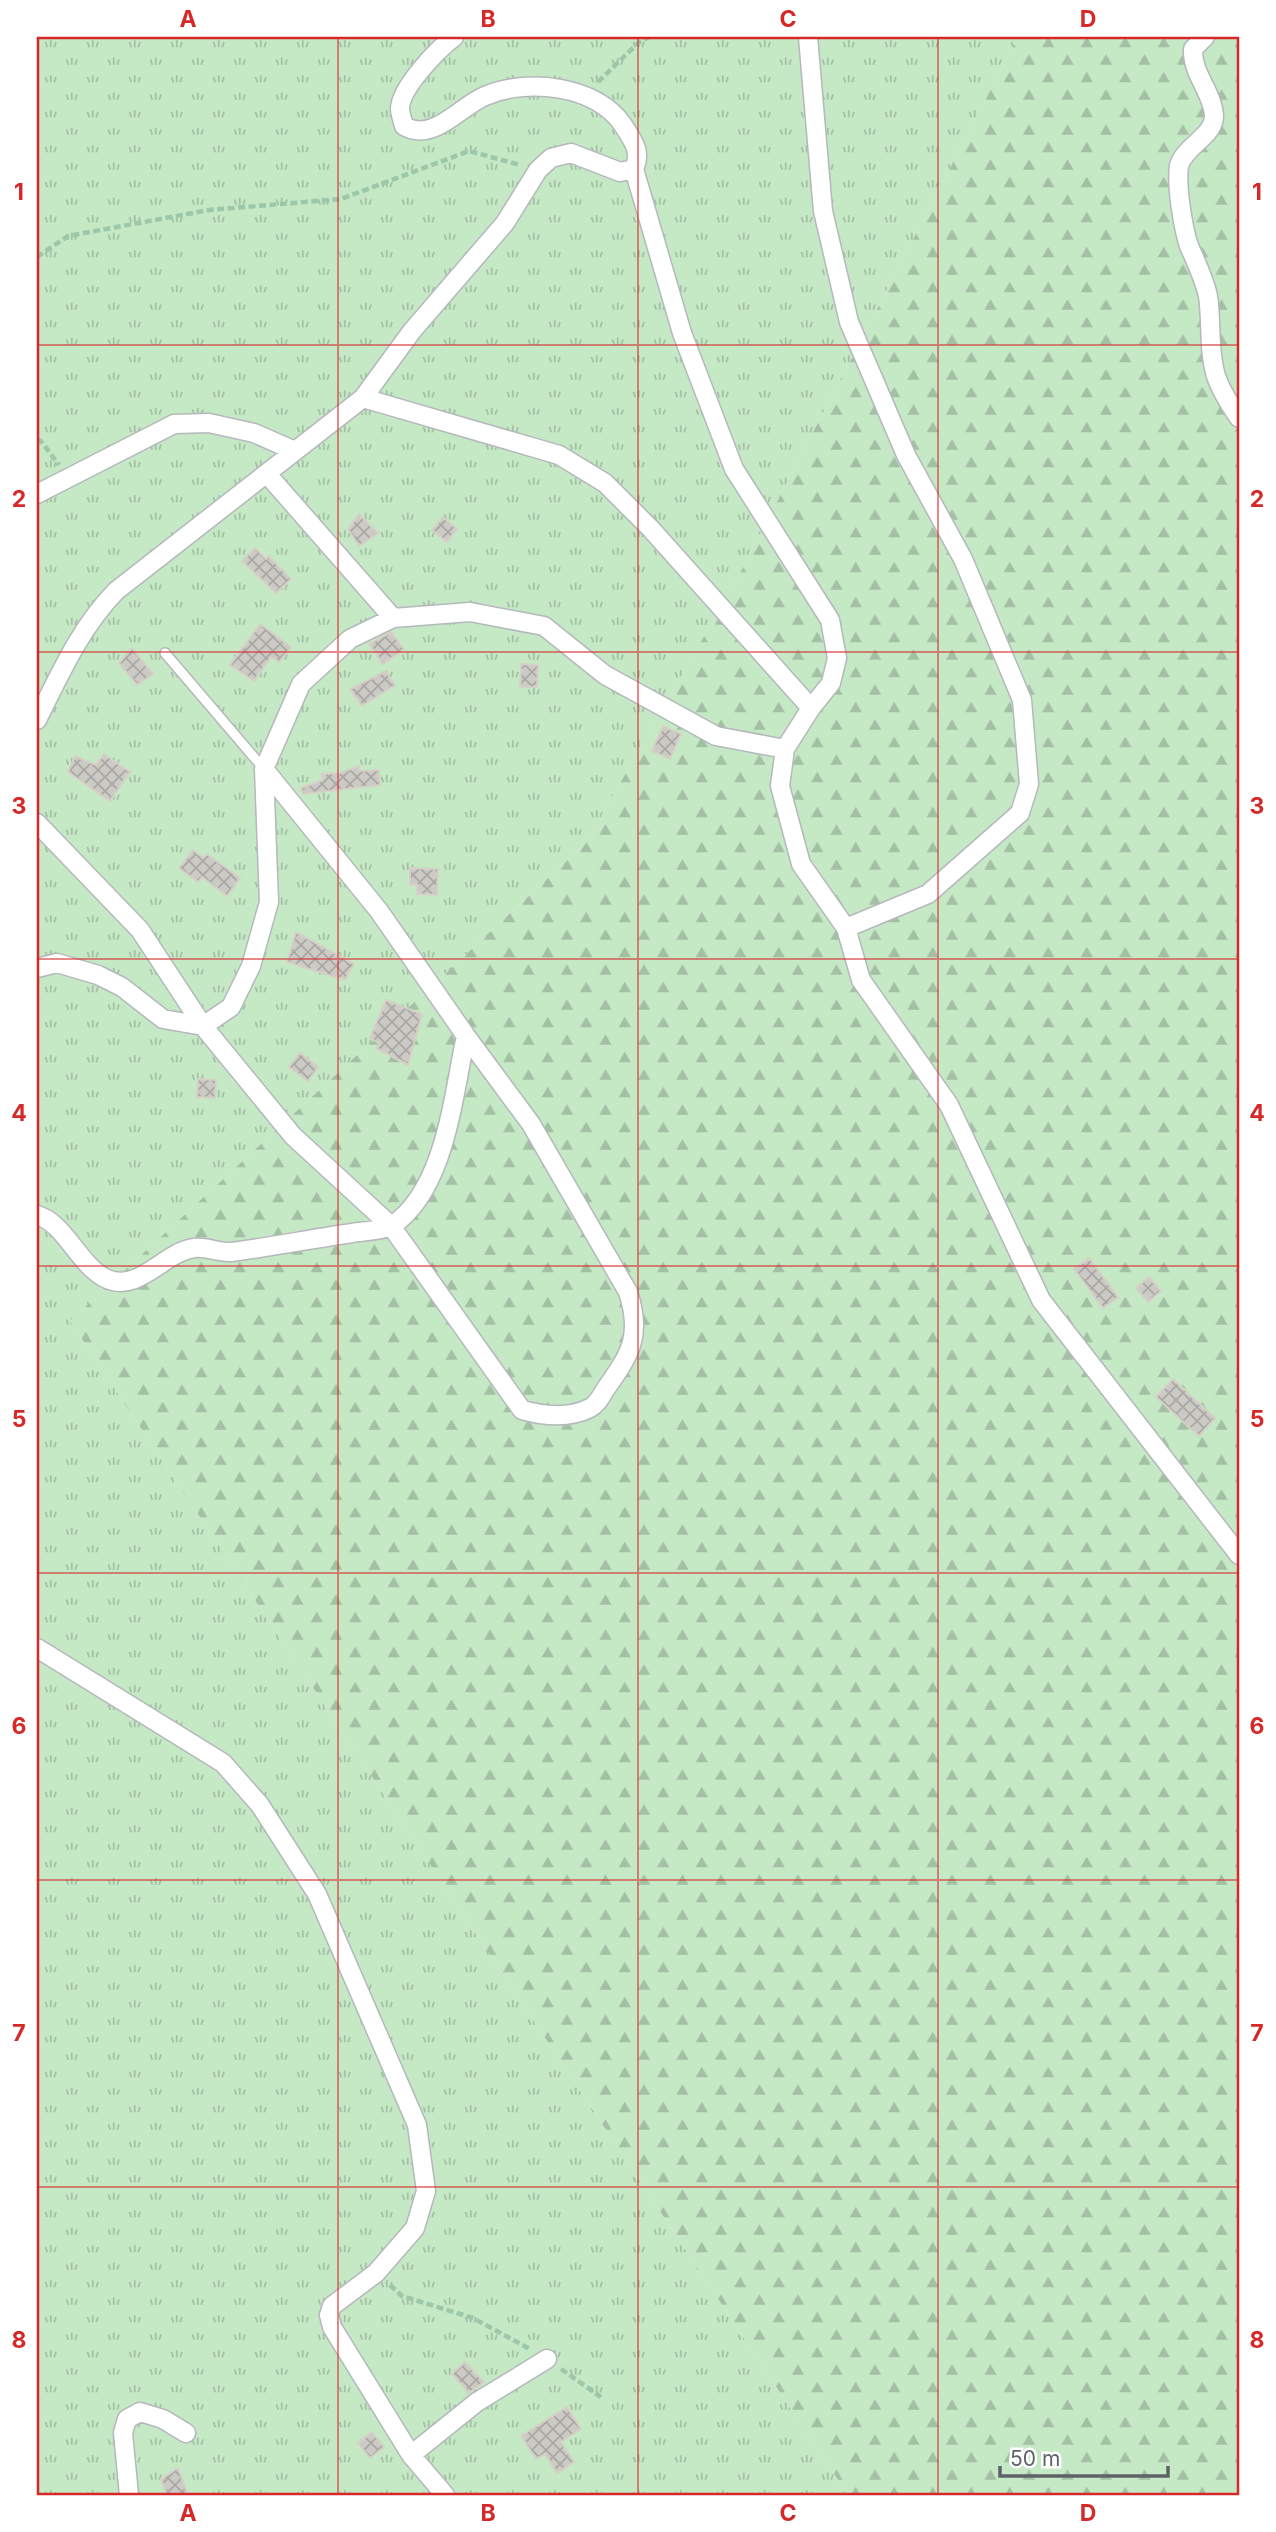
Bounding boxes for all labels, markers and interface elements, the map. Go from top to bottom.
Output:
text: A [179,5,197,33]
text: B [480,5,496,33]
text: C [779,5,797,33]
text: D [1080,5,1096,33]
text: 1 [14,178,24,206]
text: 1 [1252,178,1262,206]
text: 2 [12,485,26,513]
text: 2 [1250,485,1264,513]
text: 3 [12,792,26,820]
text: 3 [1250,792,1264,820]
text: 4 [11,1099,27,1127]
text: 4 [1249,1099,1265,1127]
text: 5 [12,1405,26,1433]
text: 5 [1250,1405,1264,1433]
text: 6 [12,1712,26,1740]
text: 6 [1250,1712,1264,1740]
text: 7 [12,2019,26,2047]
text: 7 [1250,2019,1264,2047]
text: 8 [12,2326,26,2354]
text: 8 [1250,2326,1264,2354]
scale bar [1000,2434,1168,2478]
text: 50 m [1010,2446,1060,2471]
text: A [179,2499,197,2527]
text: B [480,2499,496,2527]
text: C [779,2499,797,2527]
text: D [1080,2499,1096,2527]

